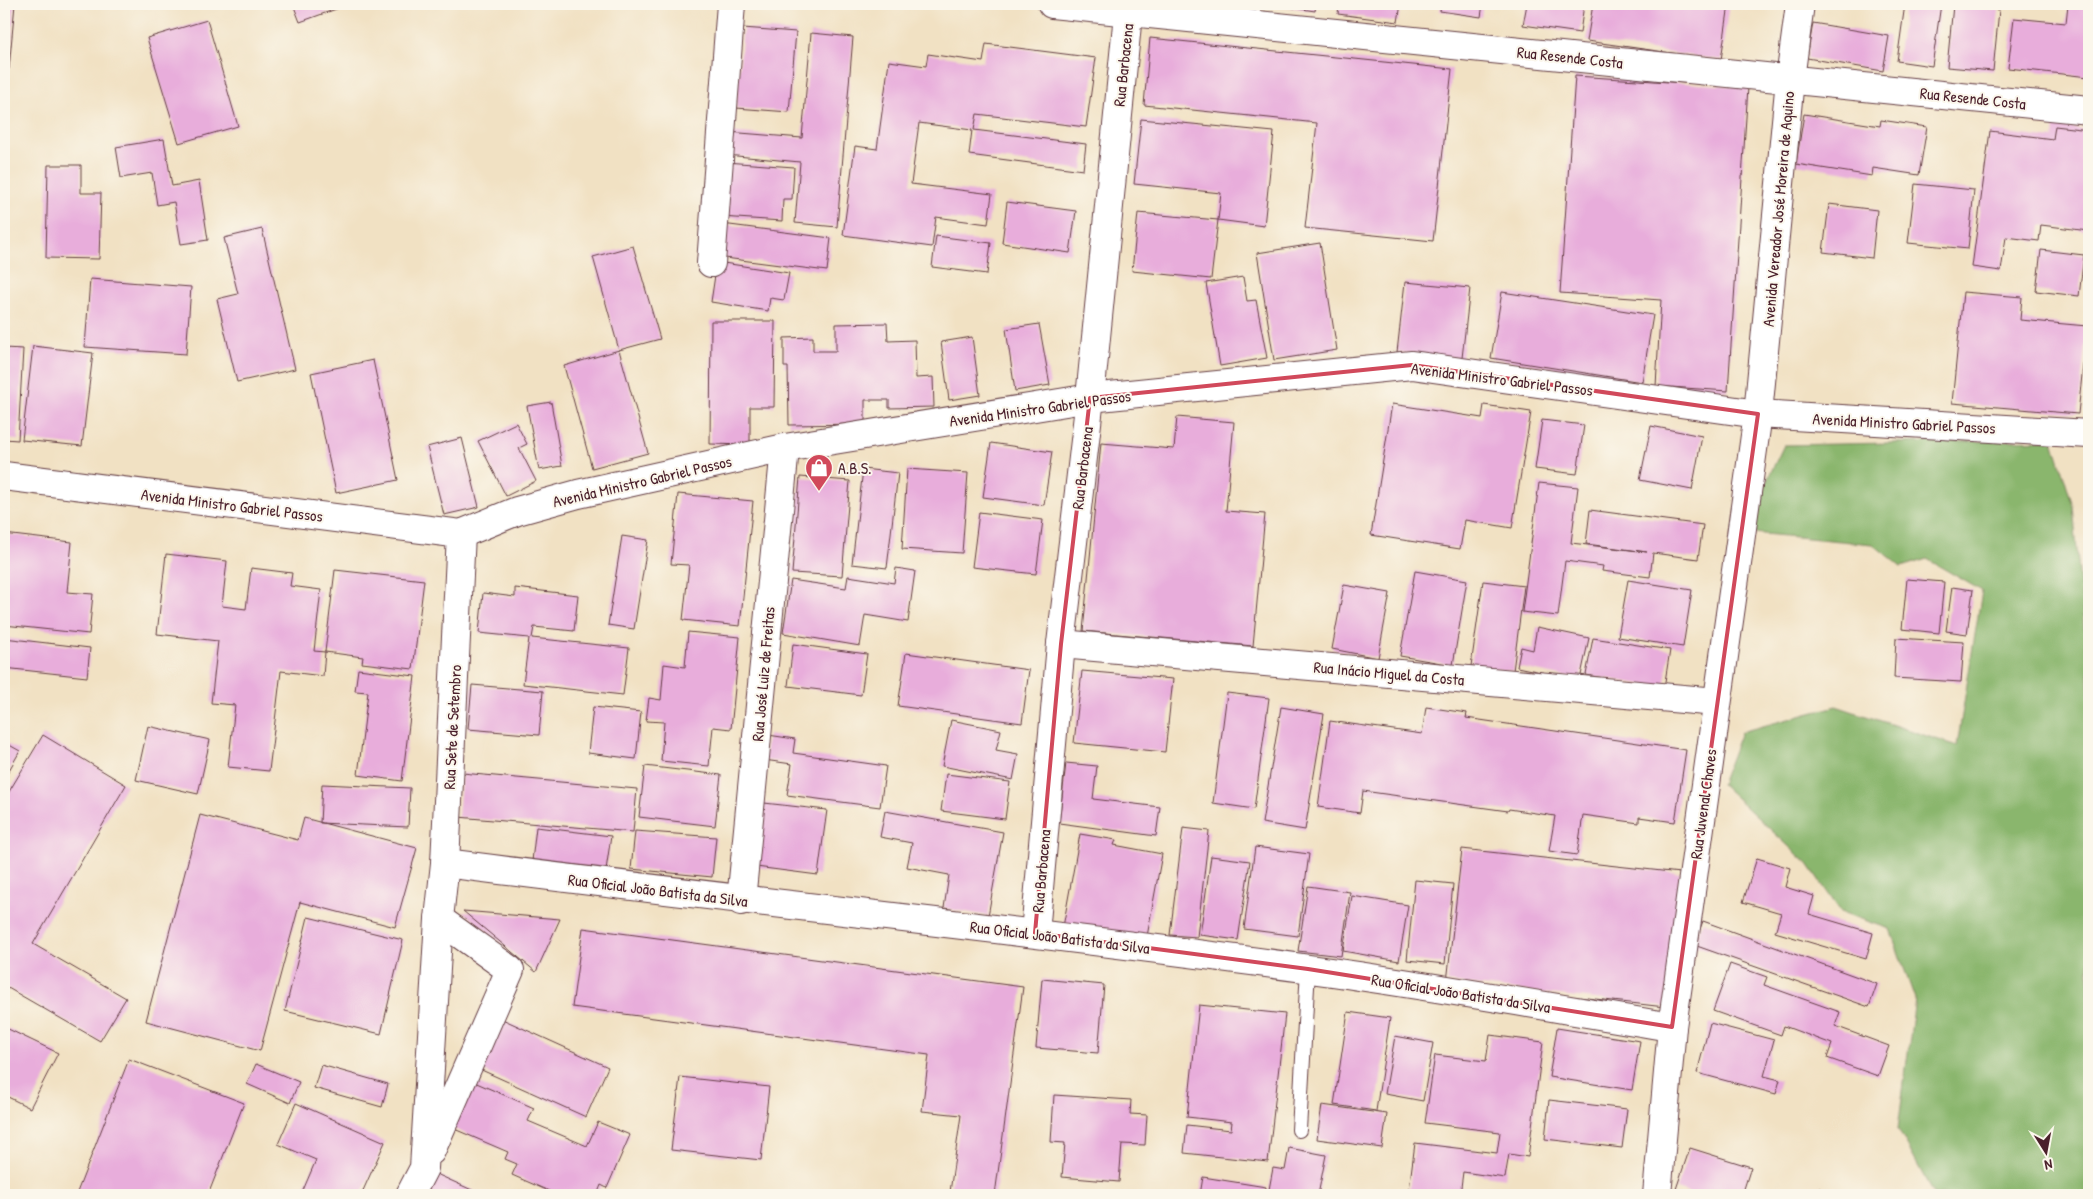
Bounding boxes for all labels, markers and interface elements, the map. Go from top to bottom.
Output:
street label: Rua Barbacena [1108,23,1138,107]
street label: Rua Resende Costa [1516,40,1624,74]
street label: Rua Resende Costa [1919,81,2027,115]
street label: Avenida Vereador José Moreira de Aquino [1757,90,1799,328]
street label: Avenida Ministro Gabriel Passos [1410,357,1594,401]
street label: Avenida Ministro Gabriel Passos [948,384,1132,432]
street label: Avenida Ministro Gabriel Passos [1812,407,1996,439]
street label: Rua Barbacena [1066,425,1098,511]
street label: Avenida Ministro Gabriel Passos [550,450,734,512]
shop icon: A.B.S. [804,453,834,492]
place label: A.B.S. [838,457,872,479]
street label: Avenida Ministro Gabriel Passos [140,483,324,527]
street label: Rua José Luiz de Freitas [746,606,780,742]
street label: Rua Inácio Miguel da Costa [1313,655,1465,691]
street label: Rua Sete de Setembro [438,664,466,790]
street label: Rua Juvenal Chaves [1684,748,1722,860]
street label: Rua Barbacena [1026,829,1056,913]
street label: Rua Oficial João Batista da Silva [567,868,749,912]
street label: Rua Oficial João Batista da Silva [969,915,1151,959]
street label: Rua Oficial João Batista da Silva [1370,968,1552,1018]
north arrow [2020,1126,2070,1176]
text: N [2043,1155,2054,1175]

